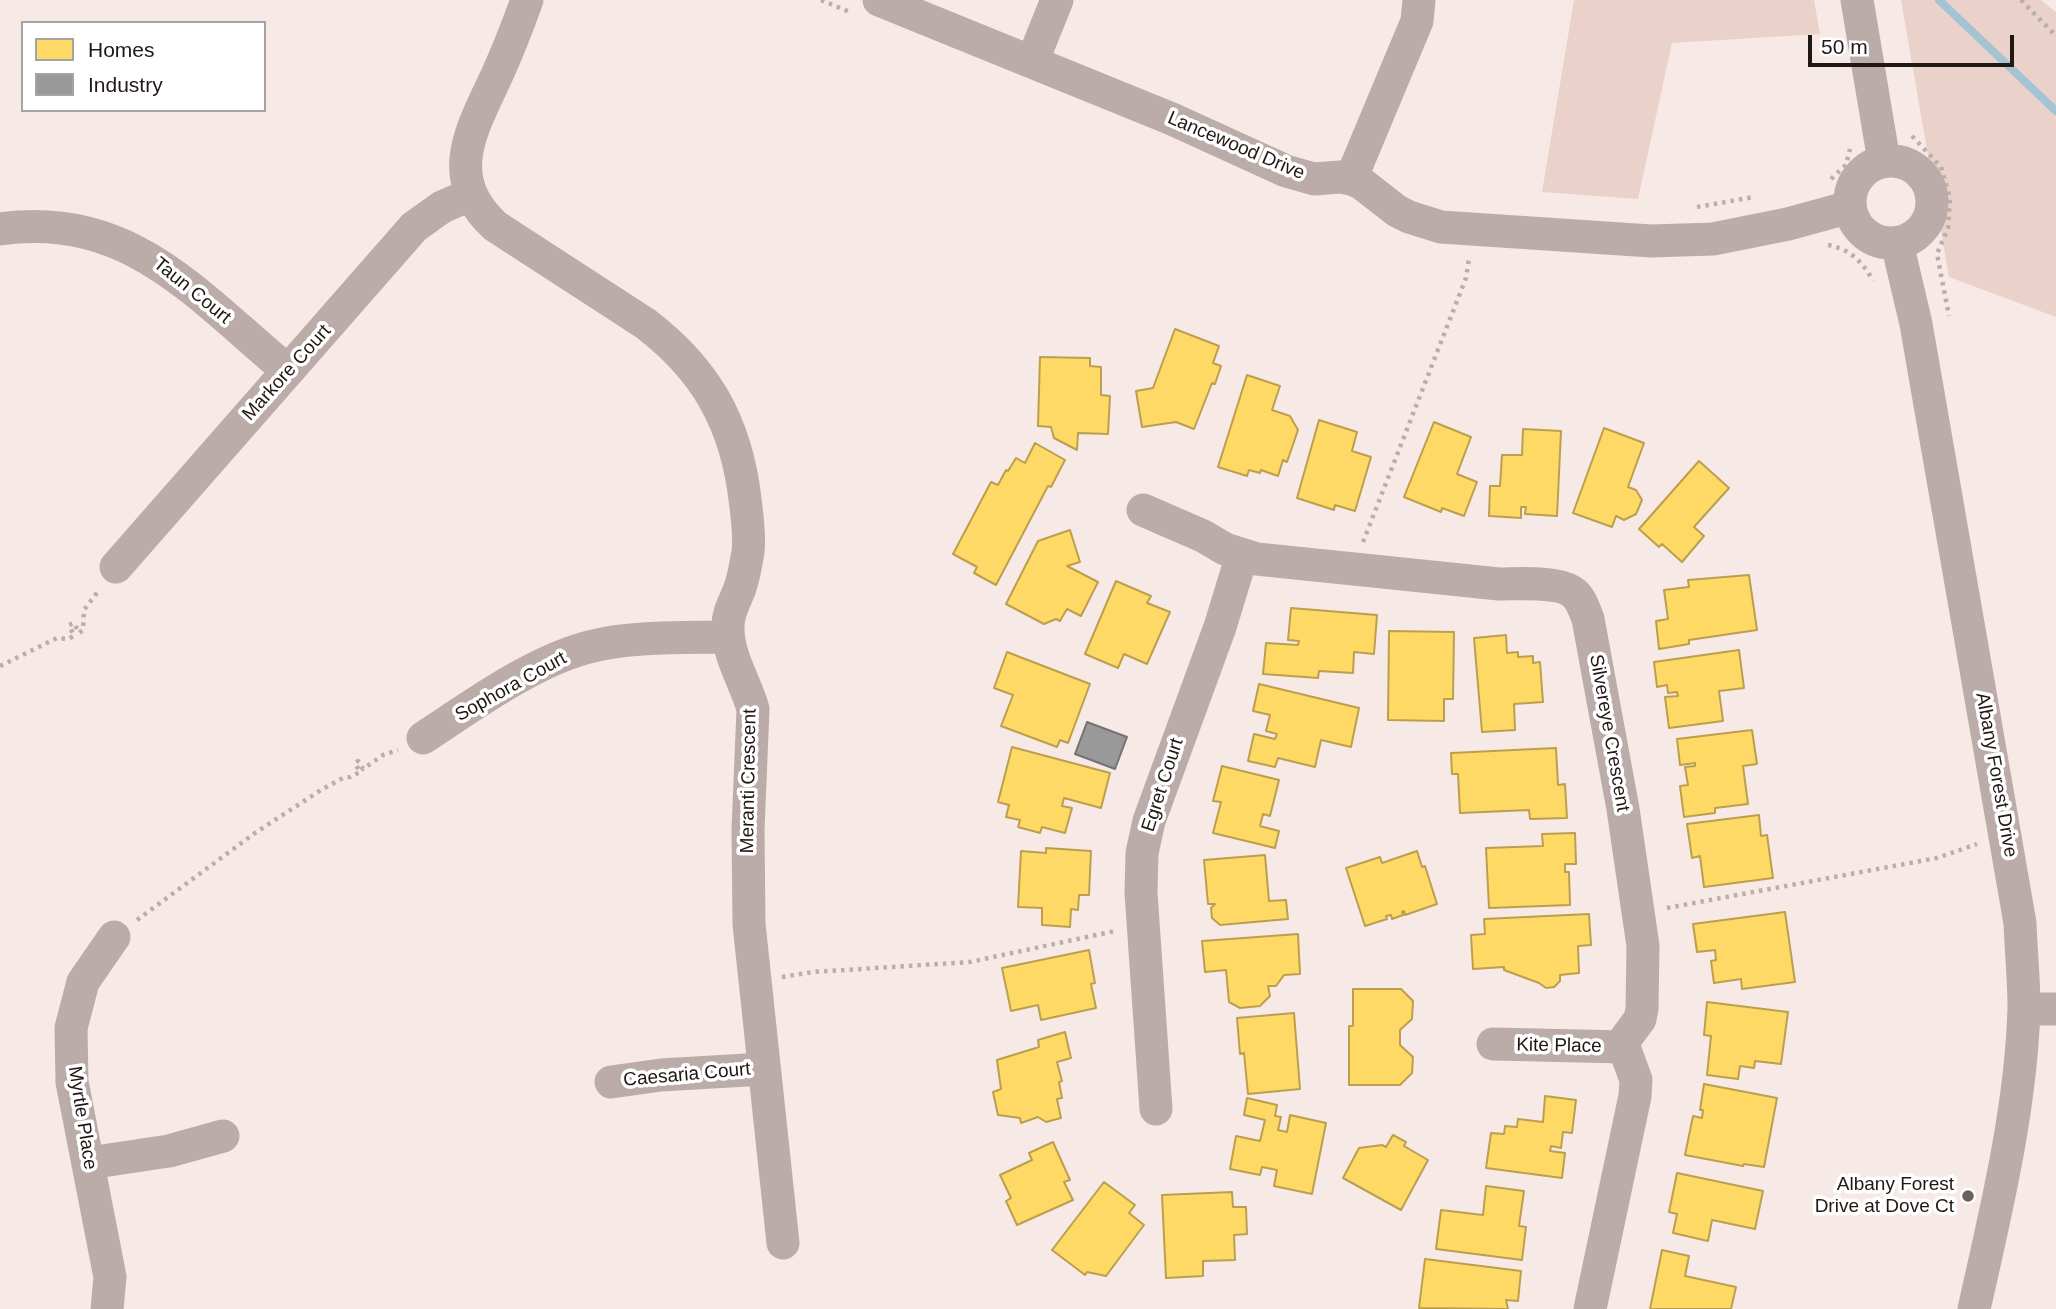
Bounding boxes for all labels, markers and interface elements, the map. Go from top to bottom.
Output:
legend [21,21,266,112]
scale bar [1811,21,2018,65]
text: 50 m [1821,35,1868,58]
text: Homes [88,38,155,61]
text: Industry [88,73,163,96]
street label: Lancewood Drive [1164,107,1308,185]
street label: Taun Court [149,253,235,329]
street label: Markore Court [238,320,336,426]
street label: Sophora Court [451,647,571,727]
street label: Silvereye Crescent [1584,653,1634,813]
street label: Albany Forest Drive [1970,691,2022,859]
street label: Meranti Crescent [736,708,762,854]
street label: Egret Court [1137,735,1189,835]
street label: Kite Place [1516,1034,1602,1058]
street label: Caesaria Court [622,1058,752,1092]
street label: Myrtle Place [63,1065,101,1171]
place label: Albany Forest Drive at Dove Ct [1815,1174,1954,1218]
marker: Albany Forest Drive at Dove Ct [1960,1188,1976,1204]

